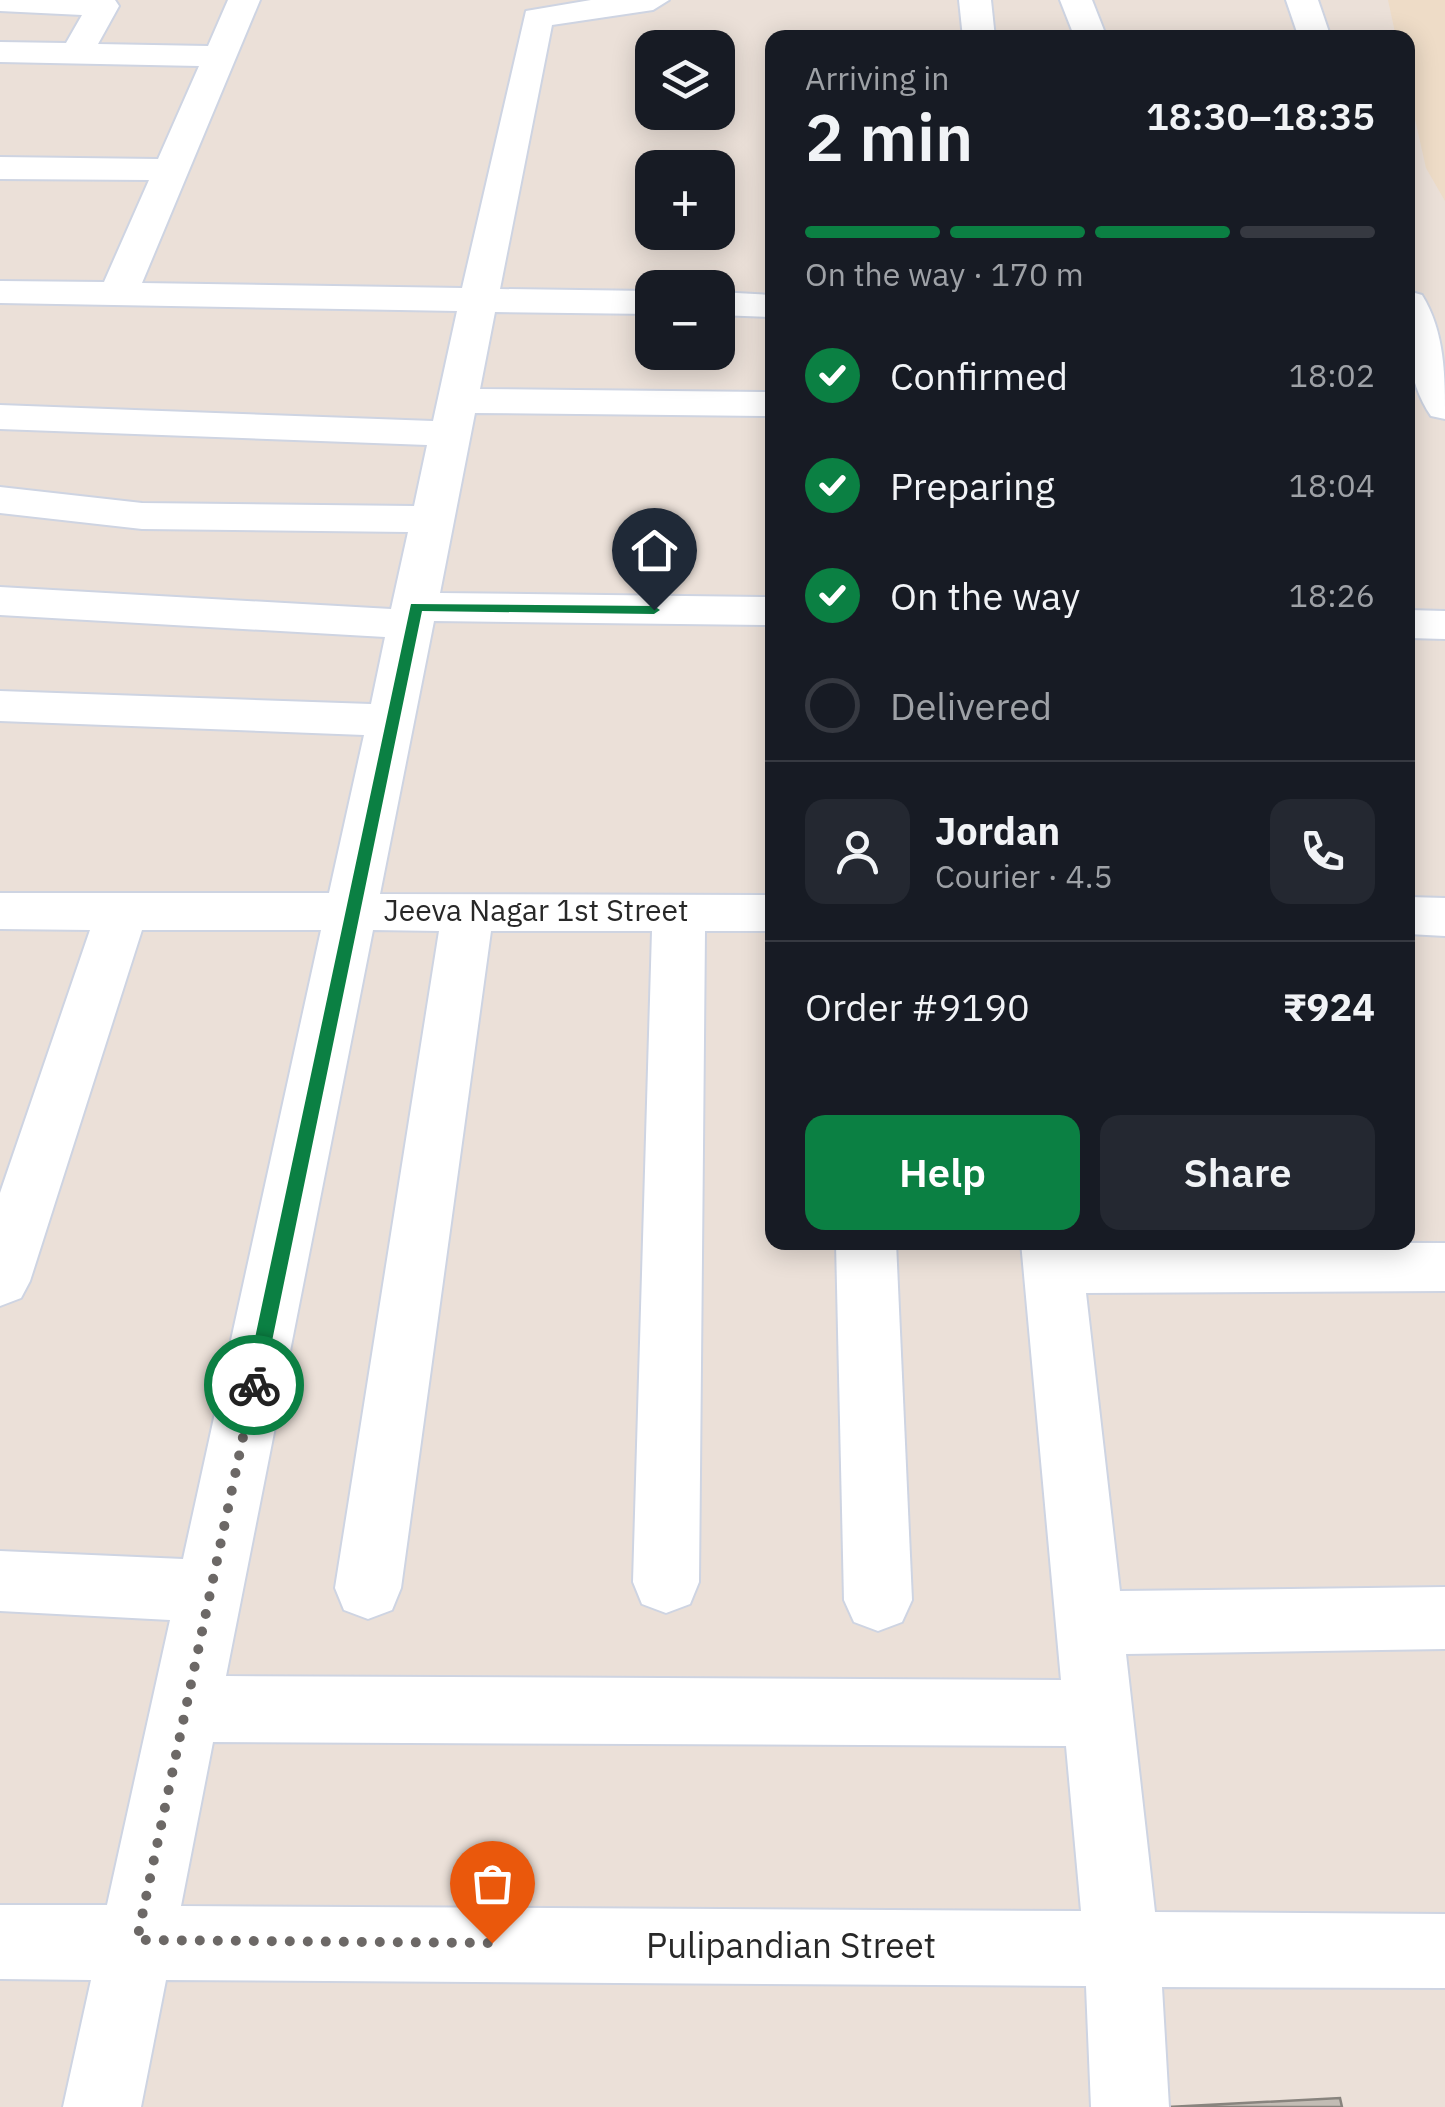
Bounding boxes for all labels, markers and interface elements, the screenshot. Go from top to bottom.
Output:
map controls [635,30,735,370]
button: layers [635,30,735,130]
text: Arriving in [805,57,950,99]
text: 18:30–18:35 [1146,91,1375,140]
text: 2 min [805,94,973,179]
button: + [635,150,735,250]
text: On the way · 170 m [805,253,1084,295]
button: − [635,270,735,370]
icon: check [805,348,860,403]
text: Confirmed [890,351,1068,400]
text: 18:02 [1289,354,1375,396]
icon: check [805,458,860,513]
text: Preparing [890,461,1055,510]
text: 18:04 [1289,464,1375,506]
pin [612,508,697,611]
icon: home [627,523,682,578]
icon: check [805,568,860,623]
text: On the way [890,571,1080,620]
text: 18:26 [1289,574,1375,616]
text: Delivered [890,681,1052,730]
button: person [805,799,910,904]
button: phone [1270,799,1375,904]
text: Jordan [935,806,1060,855]
text: Courier · 4.5 [935,855,1113,897]
street label: Jeeva Nagar 1st Street [384,890,688,929]
text: Order #9190 [805,982,1030,1031]
text: ₹924 [1283,982,1375,1031]
button: Help [805,1115,1080,1230]
button: Share [1100,1115,1375,1230]
courier [204,1335,304,1435]
icon: bike [227,1358,282,1413]
pin [450,1841,535,1944]
icon: bag [465,1856,520,1911]
street label: Pulipandian Street [646,1922,936,1968]

